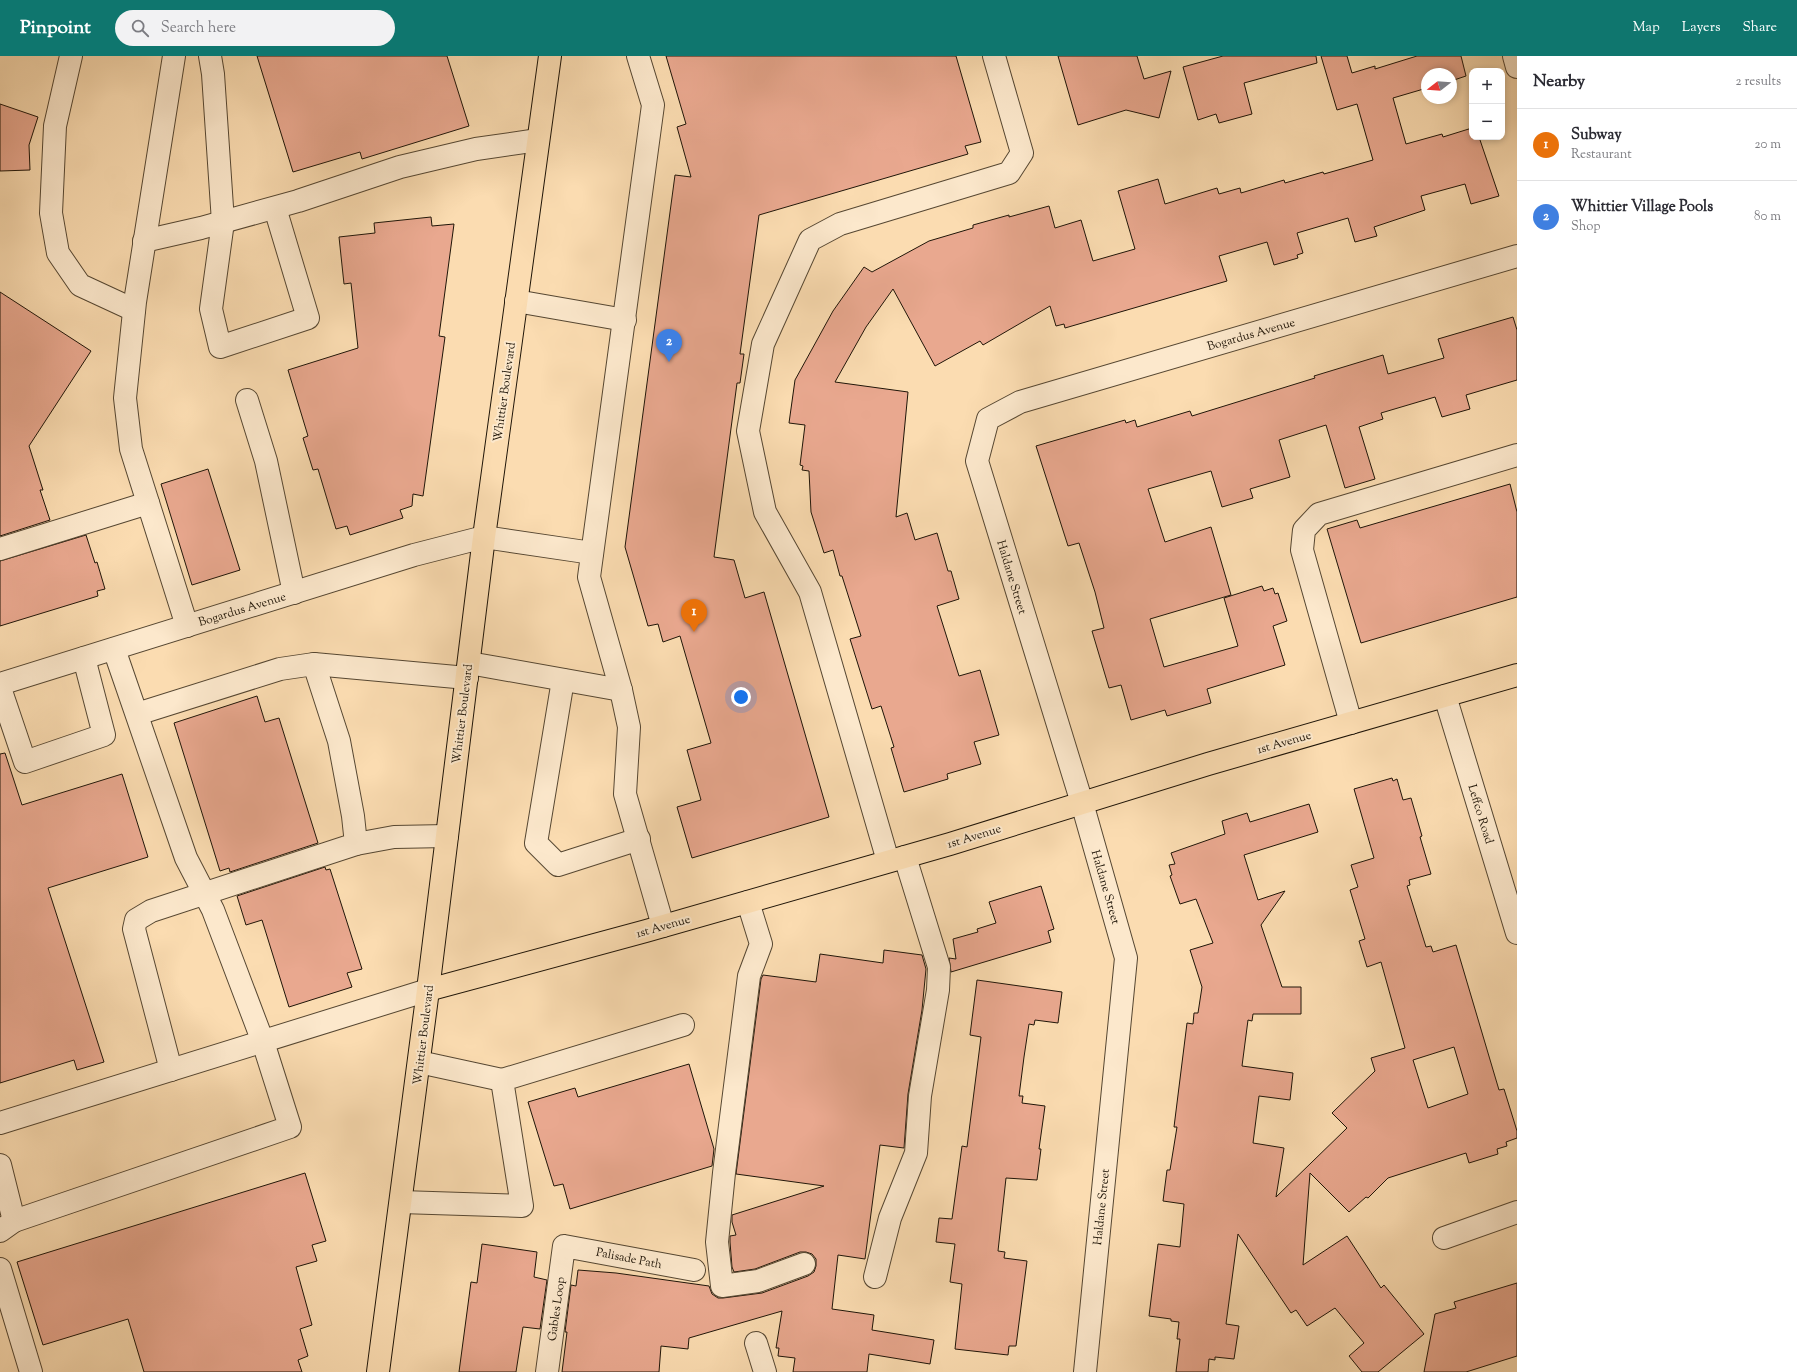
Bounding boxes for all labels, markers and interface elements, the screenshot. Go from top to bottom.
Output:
search box [115,10,395,46]
text: Pinpoint [20,15,91,42]
icon: search [129,17,151,39]
text: Search here [161,18,236,39]
text: Map [1633,18,1660,38]
text: Layers [1682,18,1720,38]
text: Share [1742,18,1777,38]
north arrow [1421,68,1457,104]
map controls [1469,68,1505,140]
button: + [1469,68,1505,104]
text: Nearby [1533,70,1585,94]
text: 2 results [1736,73,1781,91]
button: − [1469,104,1505,140]
text: Subway [1571,125,1622,146]
text: 1 [1544,136,1548,154]
text: 20 m [1755,136,1781,154]
text: Restaurant [1571,146,1632,164]
text: Whittier Village Pools [1571,197,1713,218]
text: 2 [1543,208,1549,226]
text: 80 m [1754,208,1781,226]
text: Shop [1571,218,1600,236]
street label: Bogardus Avenue [1205,314,1298,356]
pin: 2 [656,329,682,362]
street label: Whittier Boulevard [489,341,521,443]
street label: Haldane Street [991,538,1031,617]
street label: Bogardus Avenue [196,588,289,632]
pin: 1 [681,599,707,632]
street label: Whittier Boulevard [448,663,478,765]
your location [731,687,751,707]
street label: 1st Avenue [1255,727,1314,759]
street label: Leffco Road [1462,782,1498,846]
street label: 1st Avenue [945,820,1004,854]
street label: Haldane Street [1086,848,1124,927]
street label: 1st Avenue [634,911,693,943]
street label: Whittier Boulevard [409,984,439,1086]
street label: Haldane Street [1089,1168,1115,1246]
street label: Palisade Path [594,1244,663,1274]
street label: Gables Loop [544,1276,570,1342]

